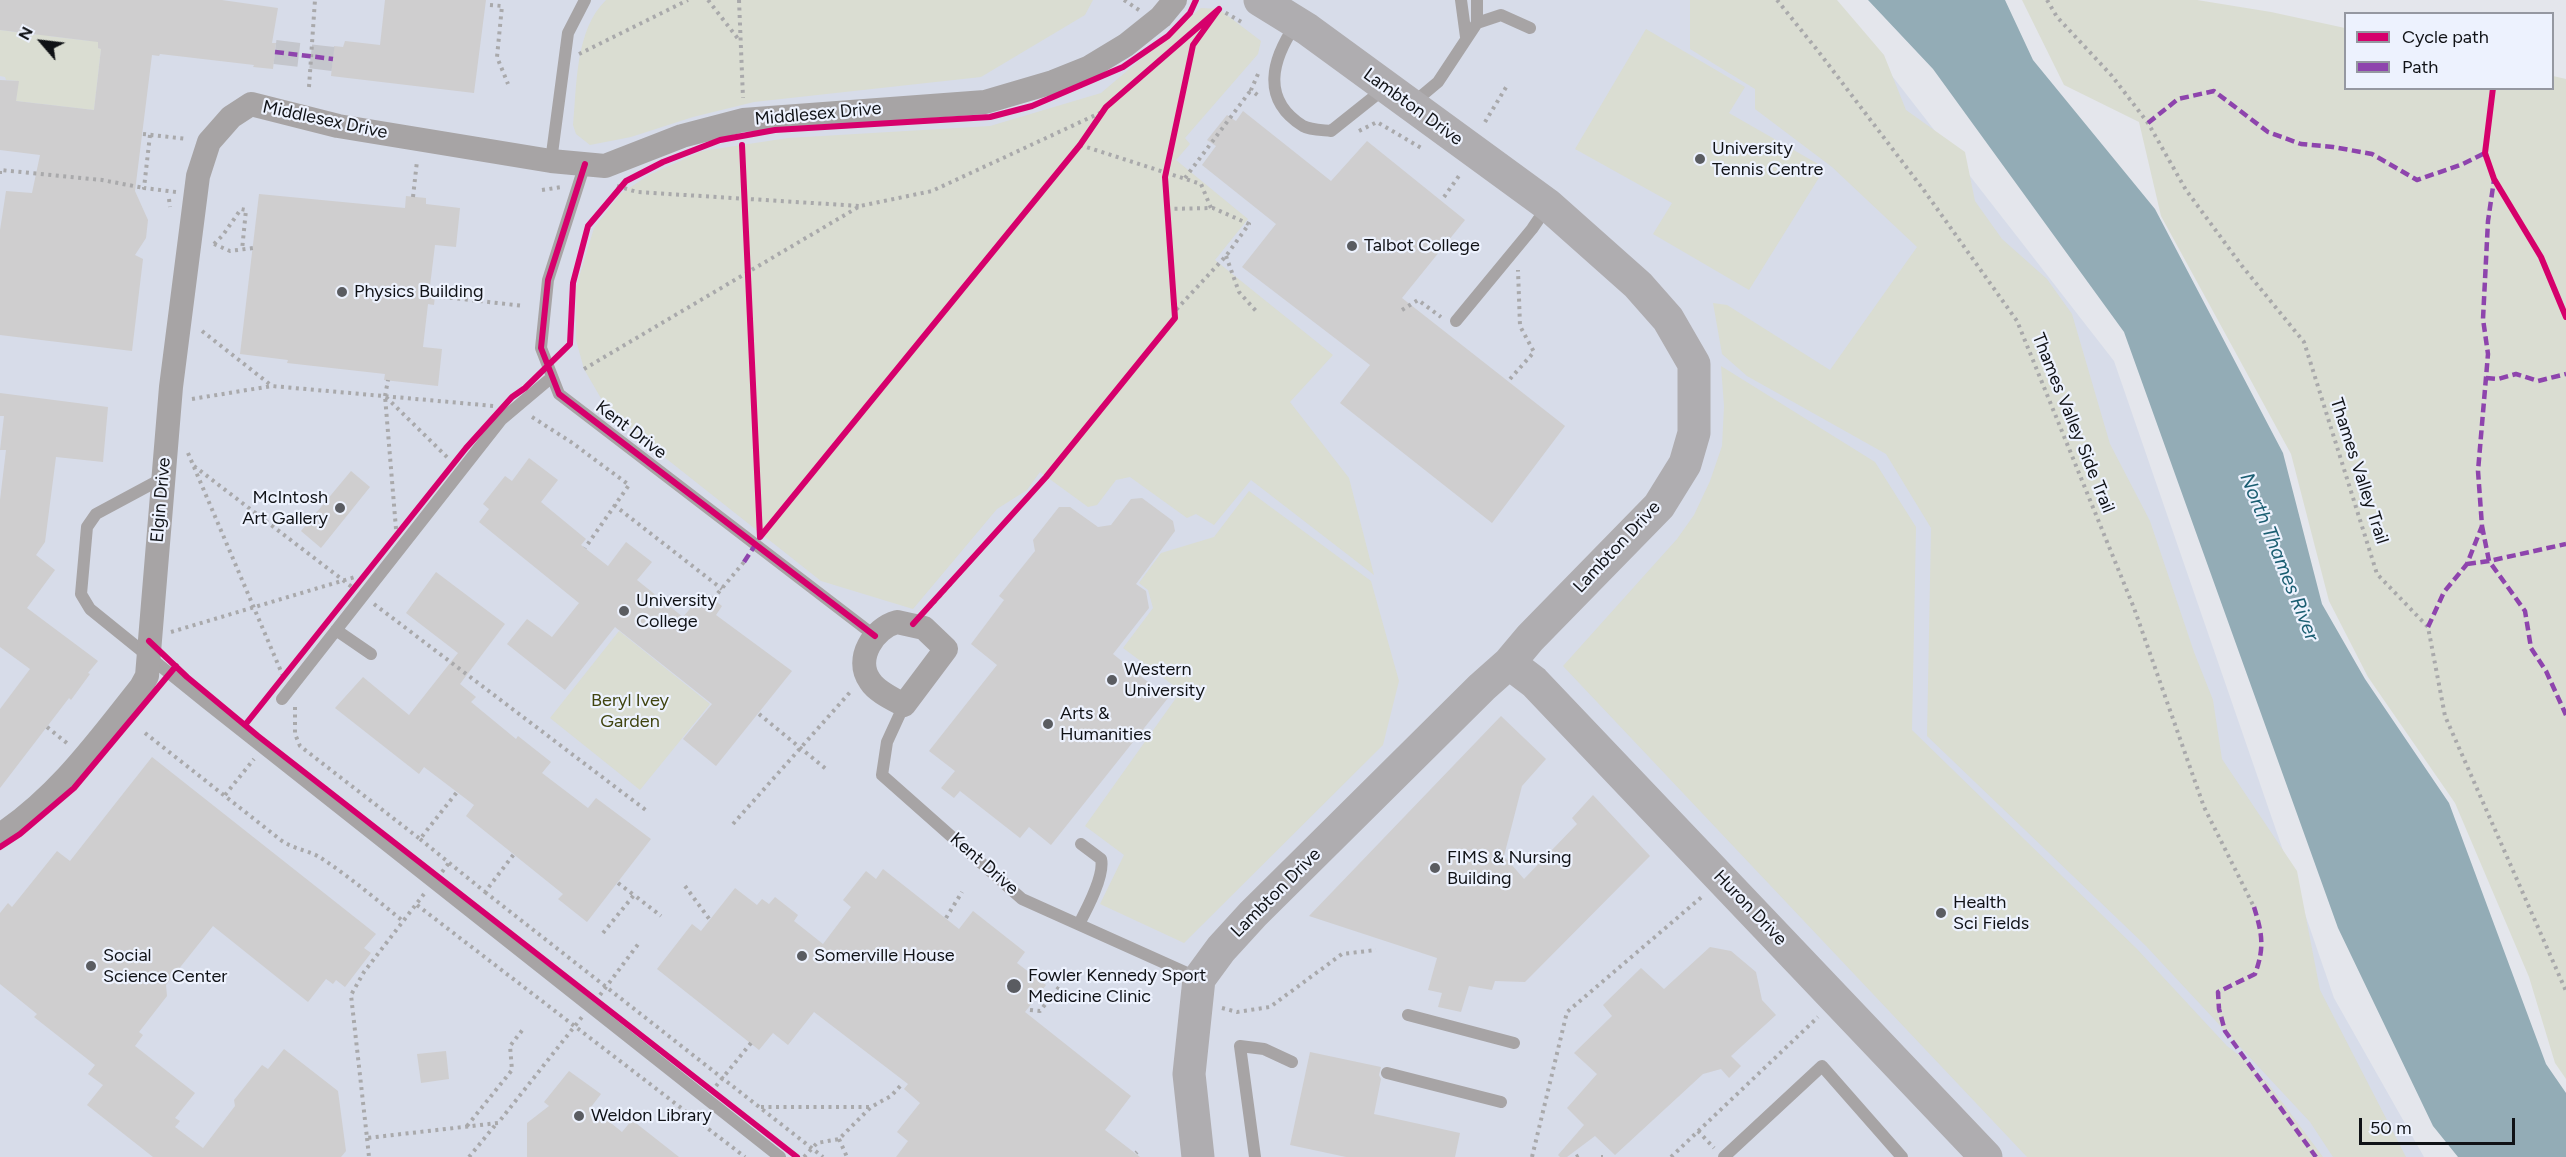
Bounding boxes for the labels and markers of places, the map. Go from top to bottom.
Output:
place label: University Tennis Centre [1712,138,1823,180]
marker: University Tennis Centre [1693,152,1707,166]
place label: Talbot College [1364,235,1480,257]
marker: Talbot College [1345,239,1359,253]
place label: Physics Building [354,281,483,303]
marker: Physics Building [335,285,349,299]
place label: McIntosh Art Gallery [242,487,328,530]
marker: McIntosh Art Gallery [333,501,347,515]
place label: University College [636,590,717,632]
marker: University College [617,604,631,618]
place label: Western University [1124,659,1205,702]
marker: Western University [1105,673,1119,687]
place label: Arts & Humanities [1060,703,1151,746]
marker: Arts & Humanities [1041,717,1055,731]
place label: FIMS & Nursing Building [1447,847,1572,890]
marker: FIMS & Nursing Building [1428,861,1442,875]
place label: Health Sci Fields [1953,892,2029,934]
marker: Health Sci Fields [1934,906,1948,920]
place label: Social Science Center [103,945,227,988]
place label: Somerville House [814,945,955,967]
marker: Somerville House [795,949,809,963]
marker: Social Science Center [84,959,98,973]
place label: Fowler Kennedy Sport Medicine Clinic [1028,965,1206,1008]
marker: Fowler Kennedy Sport Medicine Clinic [1005,977,1023,995]
place label: Weldon Library [591,1105,712,1127]
marker: Weldon Library [572,1109,586,1123]

